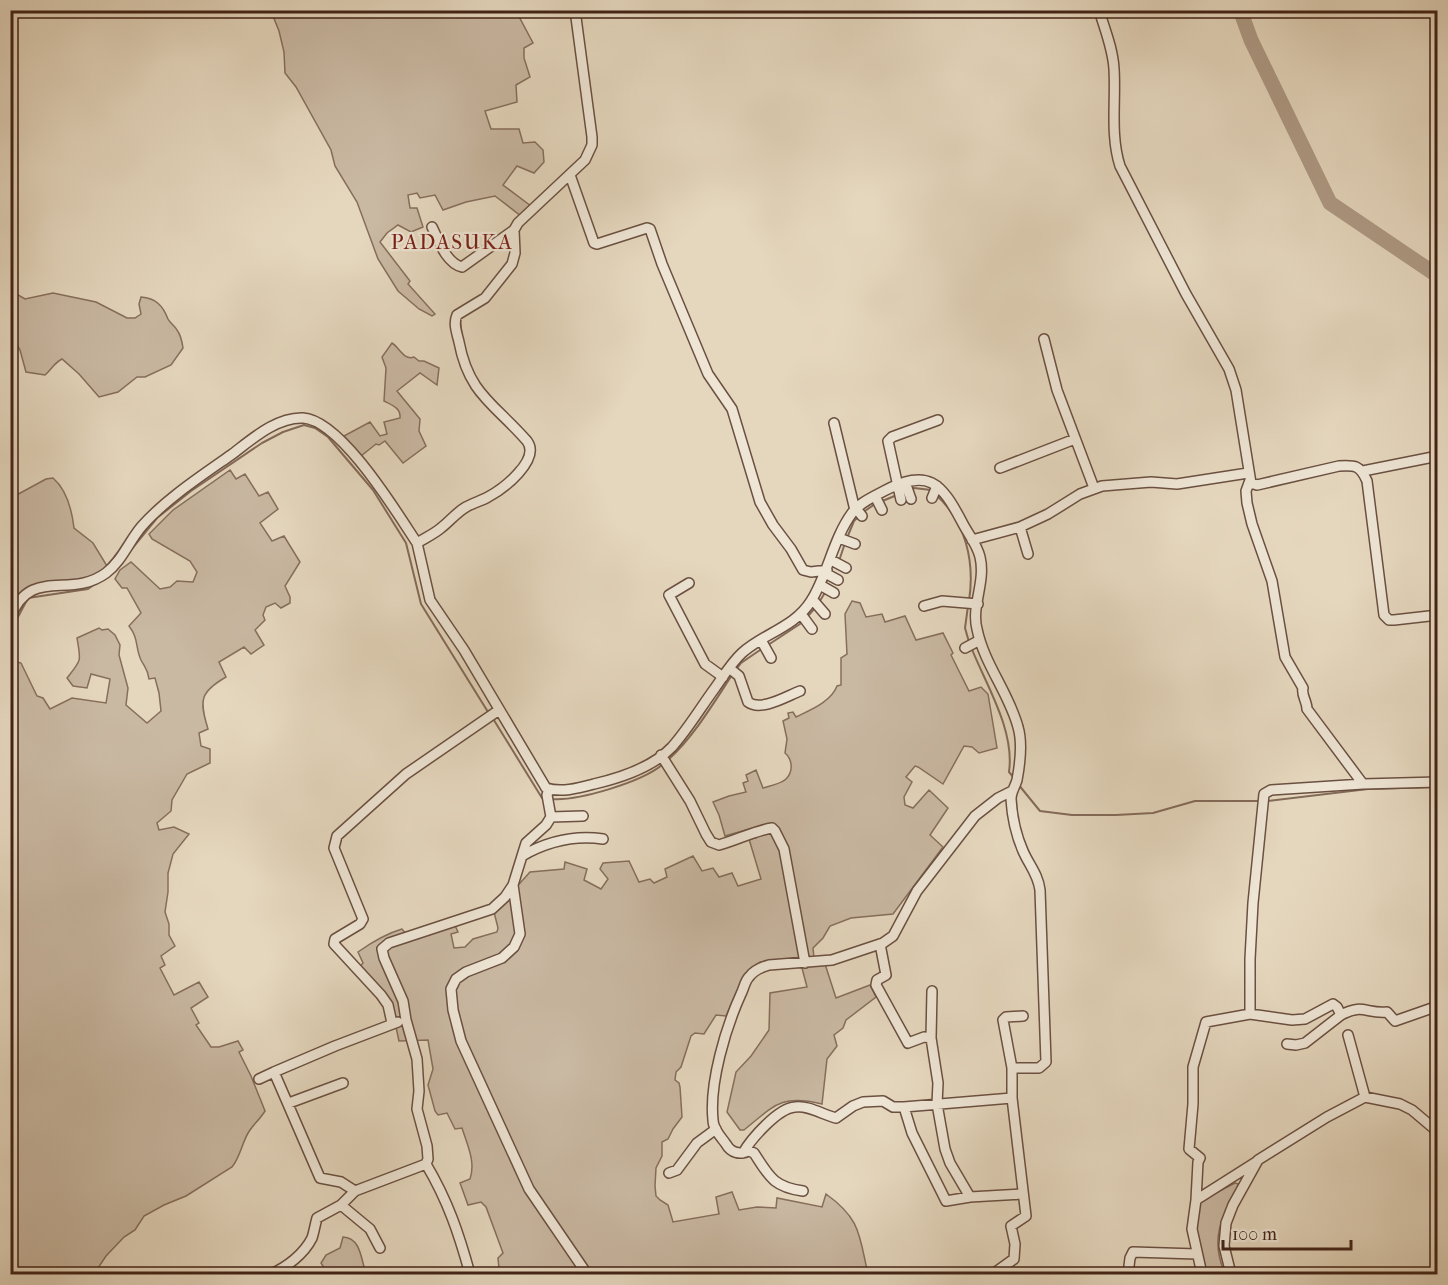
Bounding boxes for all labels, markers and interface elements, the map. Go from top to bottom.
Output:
district label: PADASUKA [391,230,513,254]
scale bar [1223,1213,1350,1251]
text: 100 m [1232,1224,1277,1245]

